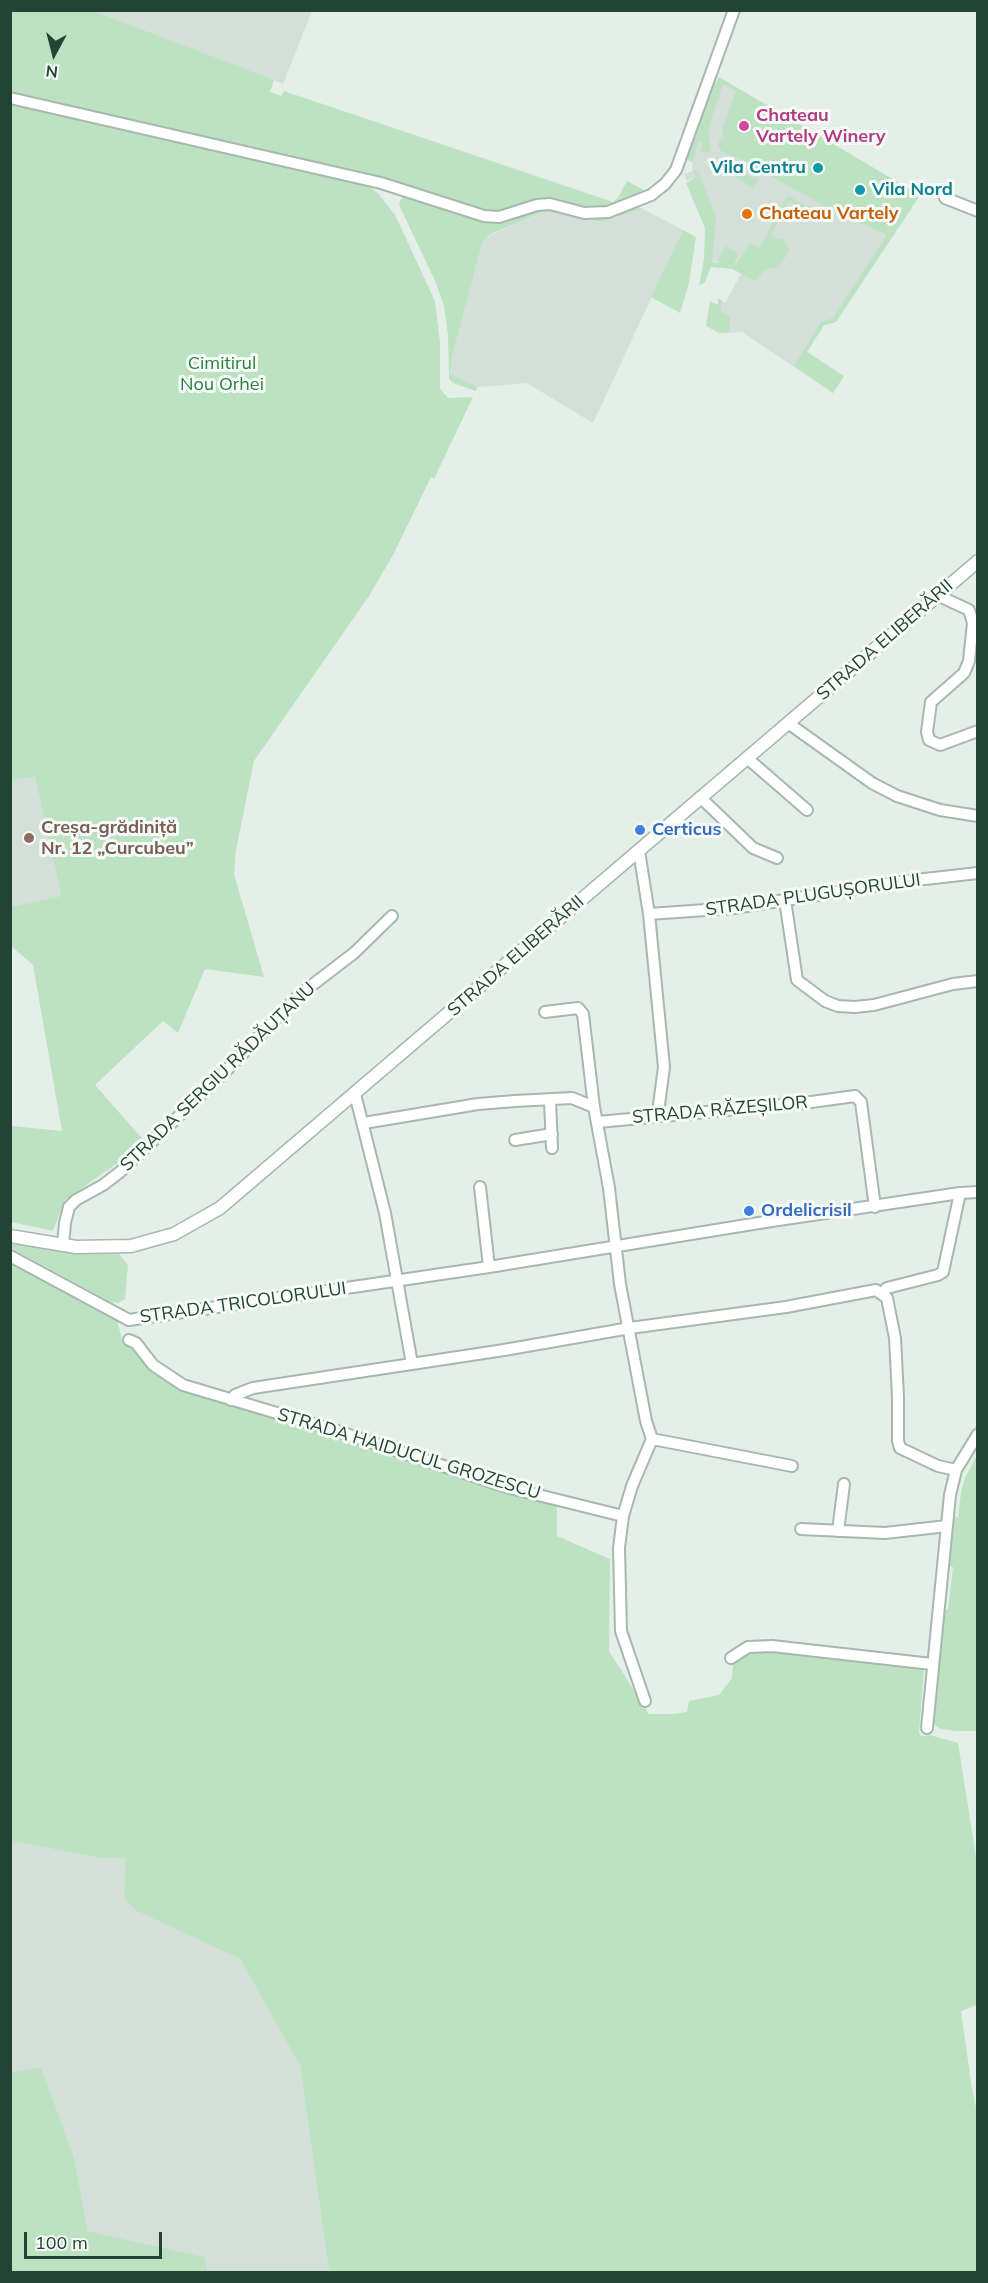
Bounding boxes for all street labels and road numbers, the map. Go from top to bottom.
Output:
street label: STRADA ELIBERĂRII [812,575,958,705]
street label: STRADA PLUGUȘORULUI [704,869,922,921]
street label: STRADA ELIBERĂRII [443,891,589,1021]
street label: STRADA SERGIU RĂDĂUȚANU [116,978,320,1176]
street label: STRADA RĂZEȘILOR [631,1092,809,1128]
street label: STRADA TRICOLORULUI [138,1278,348,1328]
street label: STRADA HAIDUCUL GROZESCU [275,1404,543,1504]

